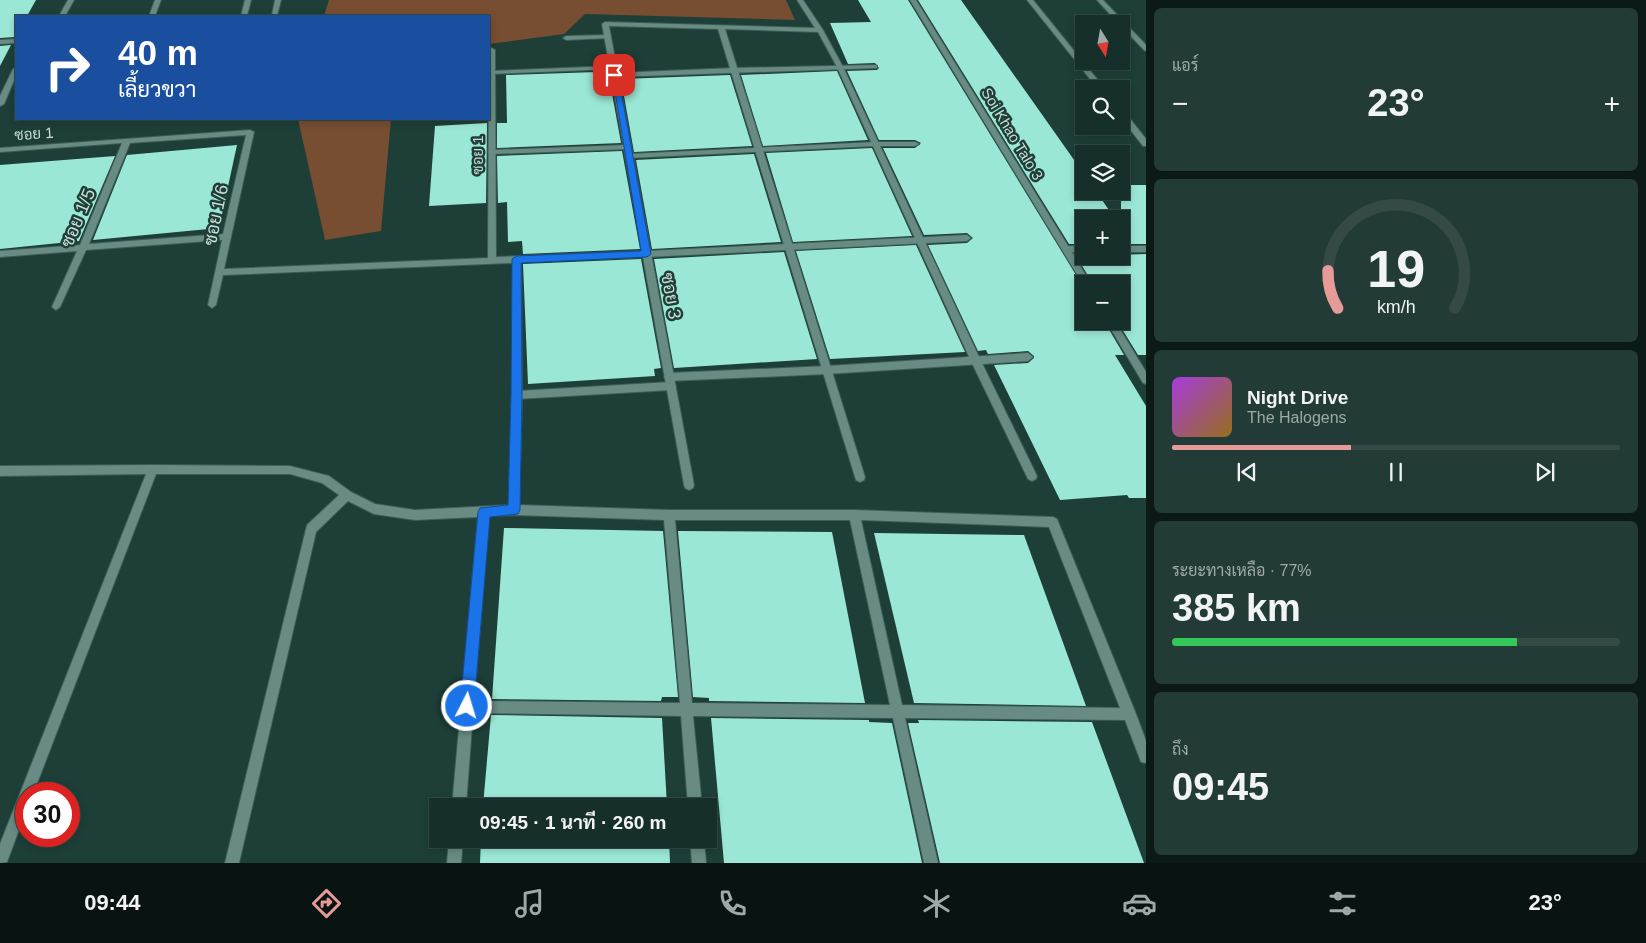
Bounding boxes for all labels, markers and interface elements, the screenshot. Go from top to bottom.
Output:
north arrow [1075,15,1130,70]
map controls [1075,15,1130,330]
text: 40 m [118,33,198,72]
icon: right [35,35,100,100]
pin [593,54,635,96]
text: แอร์ [1172,57,1198,74]
icon: arrive [600,61,628,89]
text: เลี้ยวขวา [118,77,196,102]
button: search [1075,80,1130,135]
text: 23° [1367,82,1425,124]
street label: Soi Khao Talo 3 [978,84,1047,183]
text: − [1172,88,1188,119]
text: + [1604,88,1620,119]
street label: ซอย 1 [14,124,54,143]
street label: ซอย 1 [469,135,486,175]
button: layers [1075,145,1130,200]
street label: ซอย 1/6 [200,183,232,247]
street label: ซอย 1/5 [57,186,99,250]
button: + [1075,210,1130,265]
text: 19 [1367,240,1425,298]
street label: ซอย 3 [657,271,685,321]
button: − [1075,275,1130,330]
text: km/h [1377,297,1415,317]
text: Night Drive [1247,387,1348,408]
text: The Halogens [1247,409,1347,426]
icon: previous [1233,458,1261,486]
icon: pause [1382,458,1410,486]
icon: next [1531,458,1559,486]
text: ระยะทางเหลือ · 77% [1172,562,1312,579]
text: 385 km [1172,587,1301,629]
position arrow [440,679,492,731]
text: ถึง [1172,741,1189,758]
text: 09:45 [1172,766,1269,808]
speed limit sign: 30 [15,782,80,847]
text: 09:45 · 1 นาที · 260 m [479,812,667,833]
icon: directions [309,886,344,921]
icon: music [512,886,547,921]
icon: phone [715,886,750,921]
icon: climate [919,886,954,921]
icon: car [1122,886,1157,921]
icon: filters [1325,886,1360,921]
text: 09:44 [84,890,140,915]
text: 23° [1529,890,1562,915]

